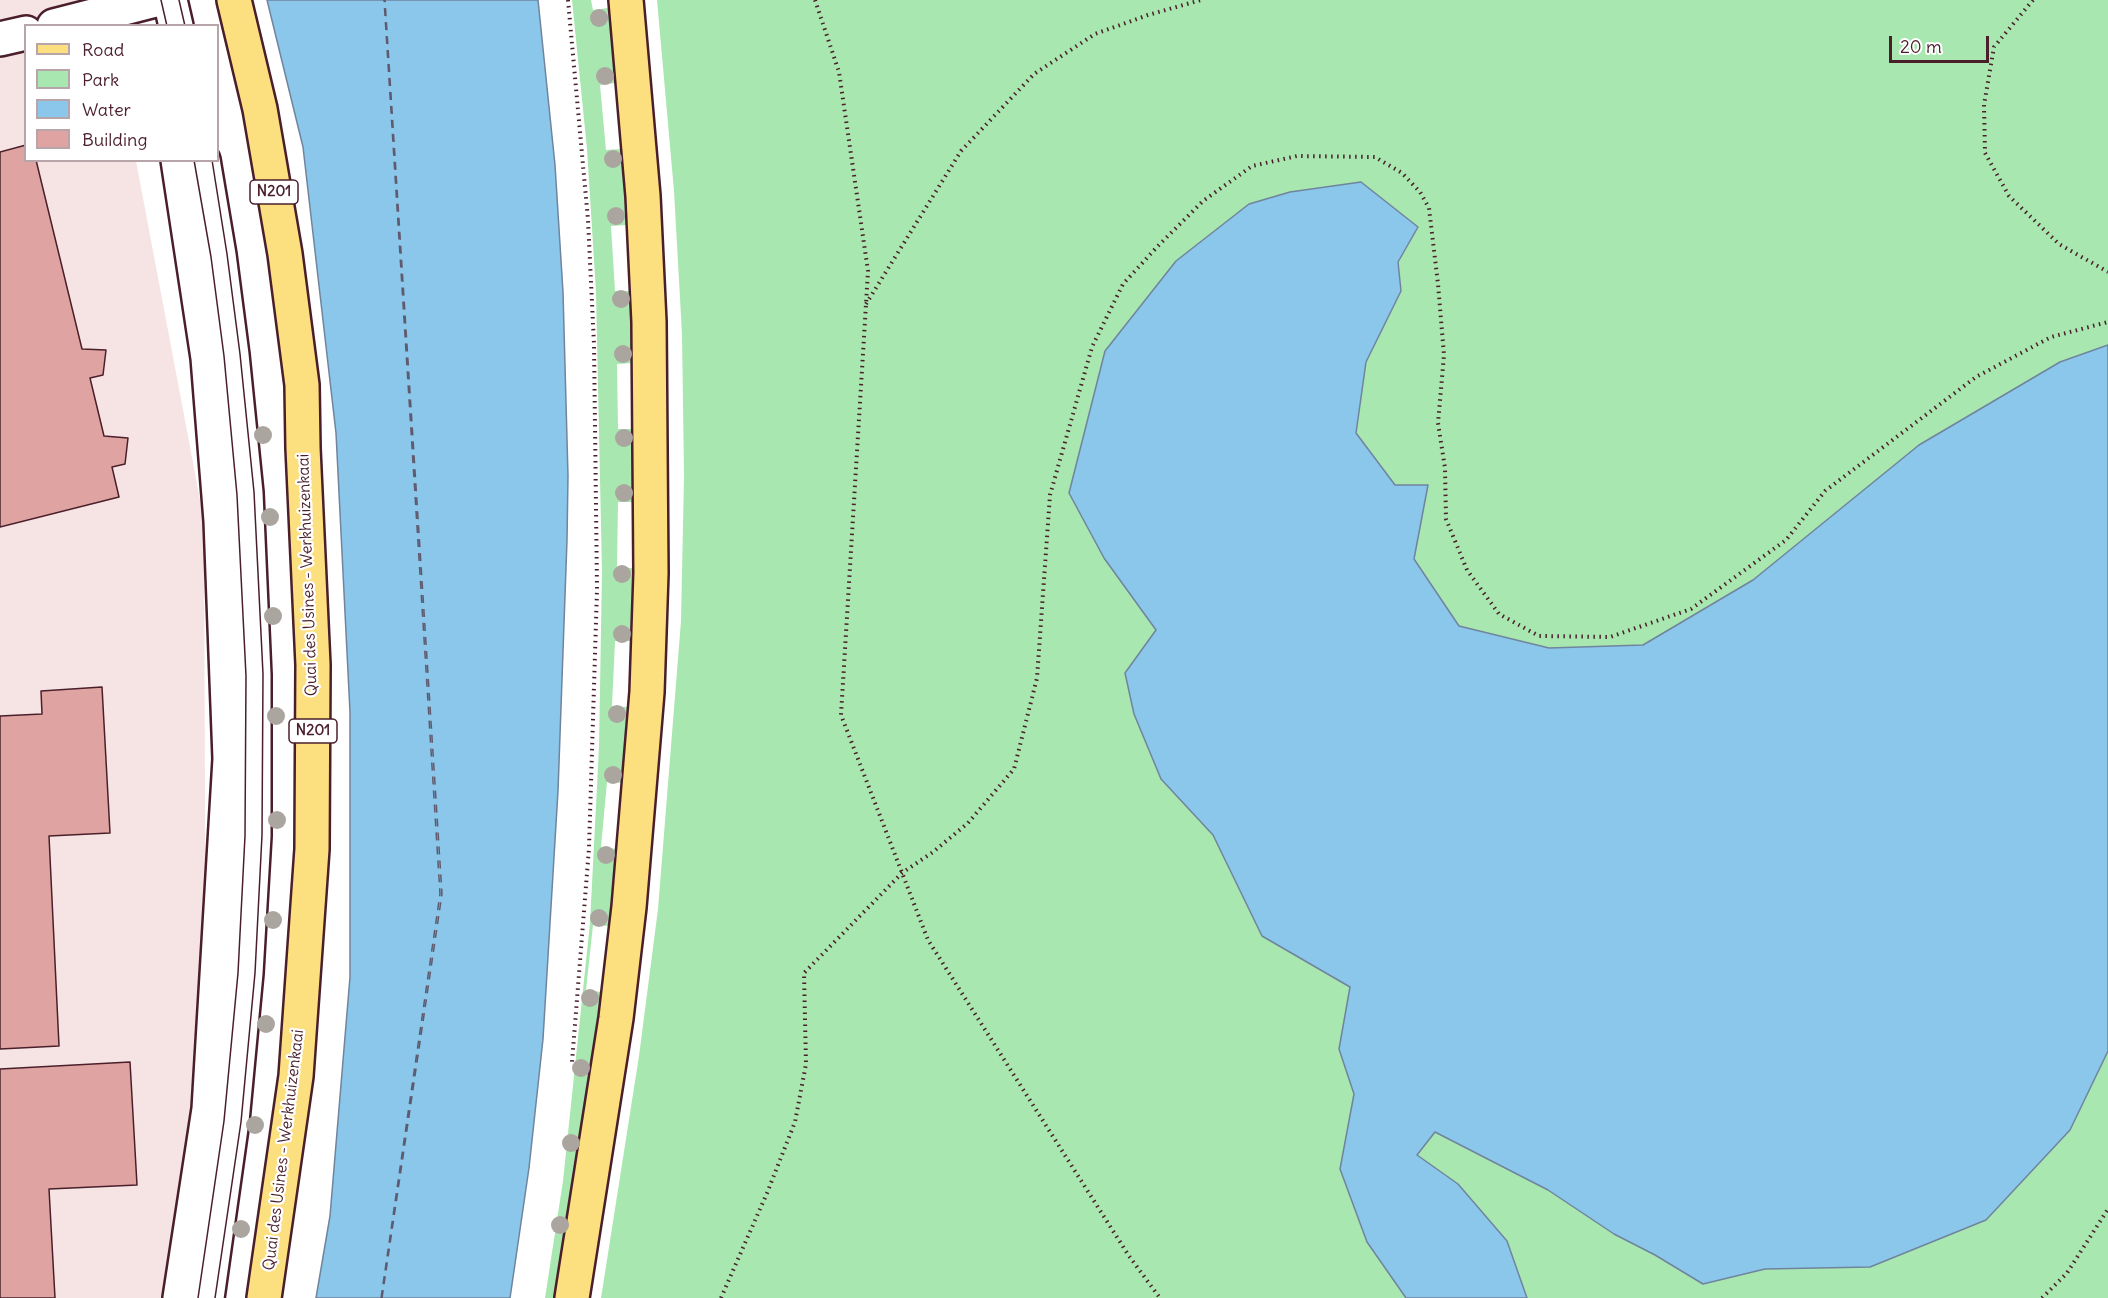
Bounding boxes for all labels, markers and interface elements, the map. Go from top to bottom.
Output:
legend [24,24,219,162]
scale bar [1892,24,1992,62]
text: 20 m [1900,35,1942,58]
text: Road [82,38,124,61]
text: Park [82,68,119,91]
text: Water [82,98,131,121]
text: Building [82,128,147,151]
road number: N201 [250,180,298,204]
street label: Quai des Usines - Werkhuizenkaai [294,453,322,697]
road number: N201 [289,719,337,743]
street label: Quai des Usines - Werkhuizenkaai [260,1028,308,1272]

